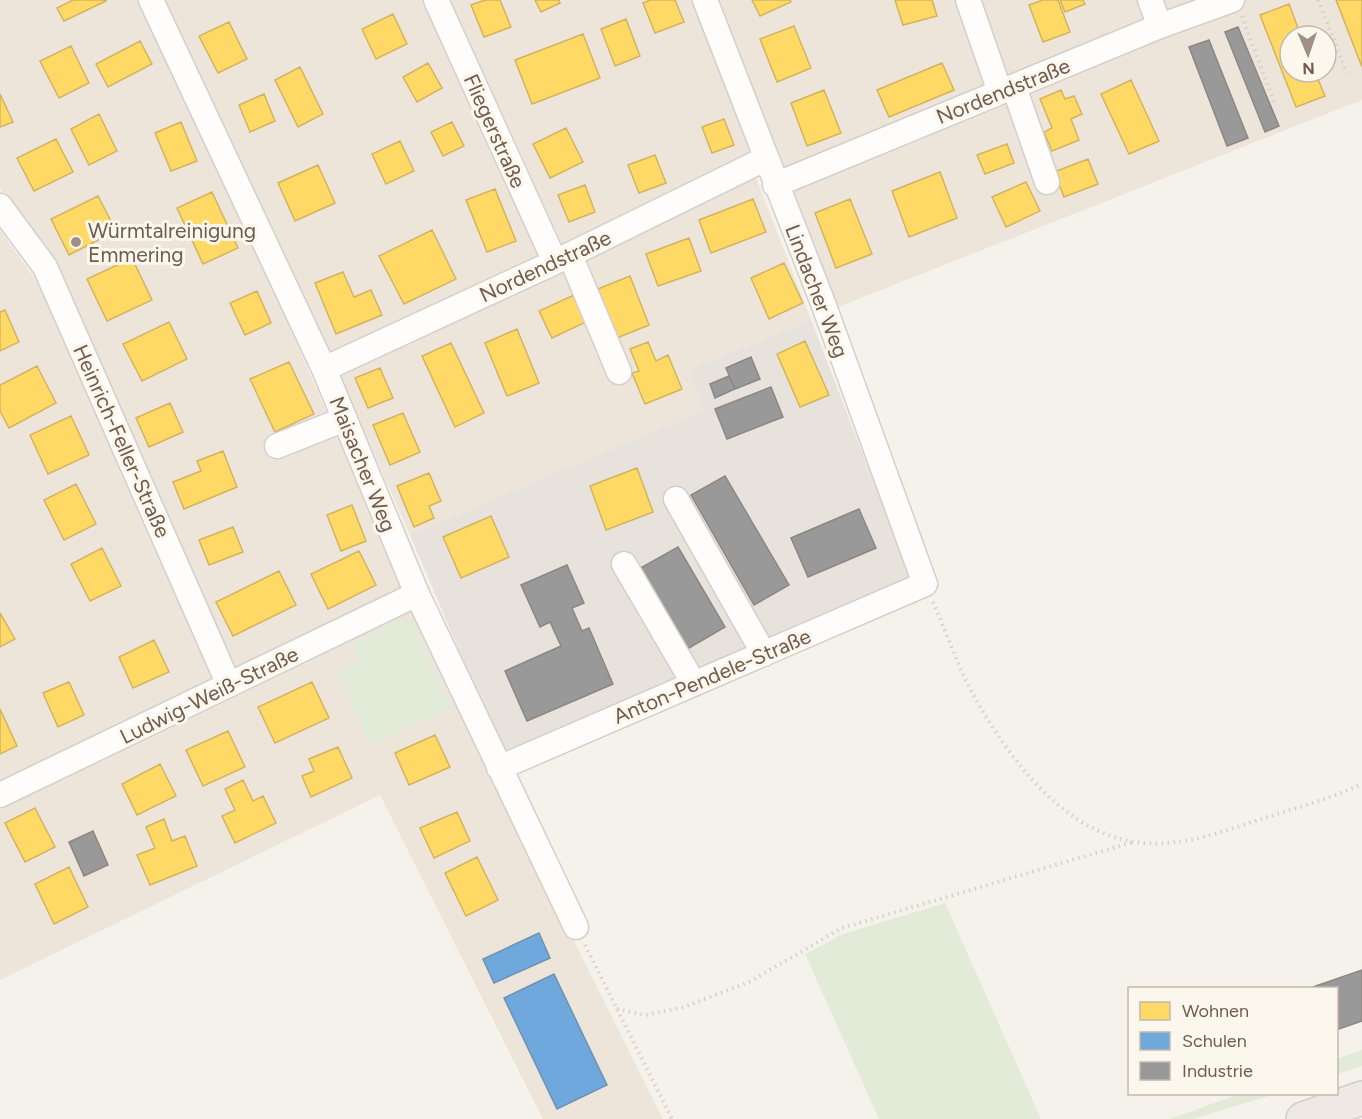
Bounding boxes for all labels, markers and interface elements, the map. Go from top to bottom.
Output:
north arrow [1278,24,1338,84]
street label: Nordendstraße [932,53,1074,129]
text: N [1302,59,1315,78]
street label: Fliegerstraße [459,70,531,192]
place label: Würmtalreinigung Emmering [88,218,256,267]
street label: Lindacher Weg [780,221,854,361]
street label: Nordendstraße [475,225,615,307]
marker: Würmtalreinigung Emmering [69,235,83,249]
street label: Heinrich-Feller-Straße [68,341,176,541]
street label: Maisacher Weg [324,393,402,535]
street label: Anton-Pendele-Straße [609,623,815,729]
street label: Ludwig-Weiß-Straße [116,641,302,749]
legend [1128,987,1338,1095]
text: Wohnen [1182,1000,1249,1022]
text: Schulen [1182,1030,1247,1052]
text: Industrie [1182,1060,1253,1082]

